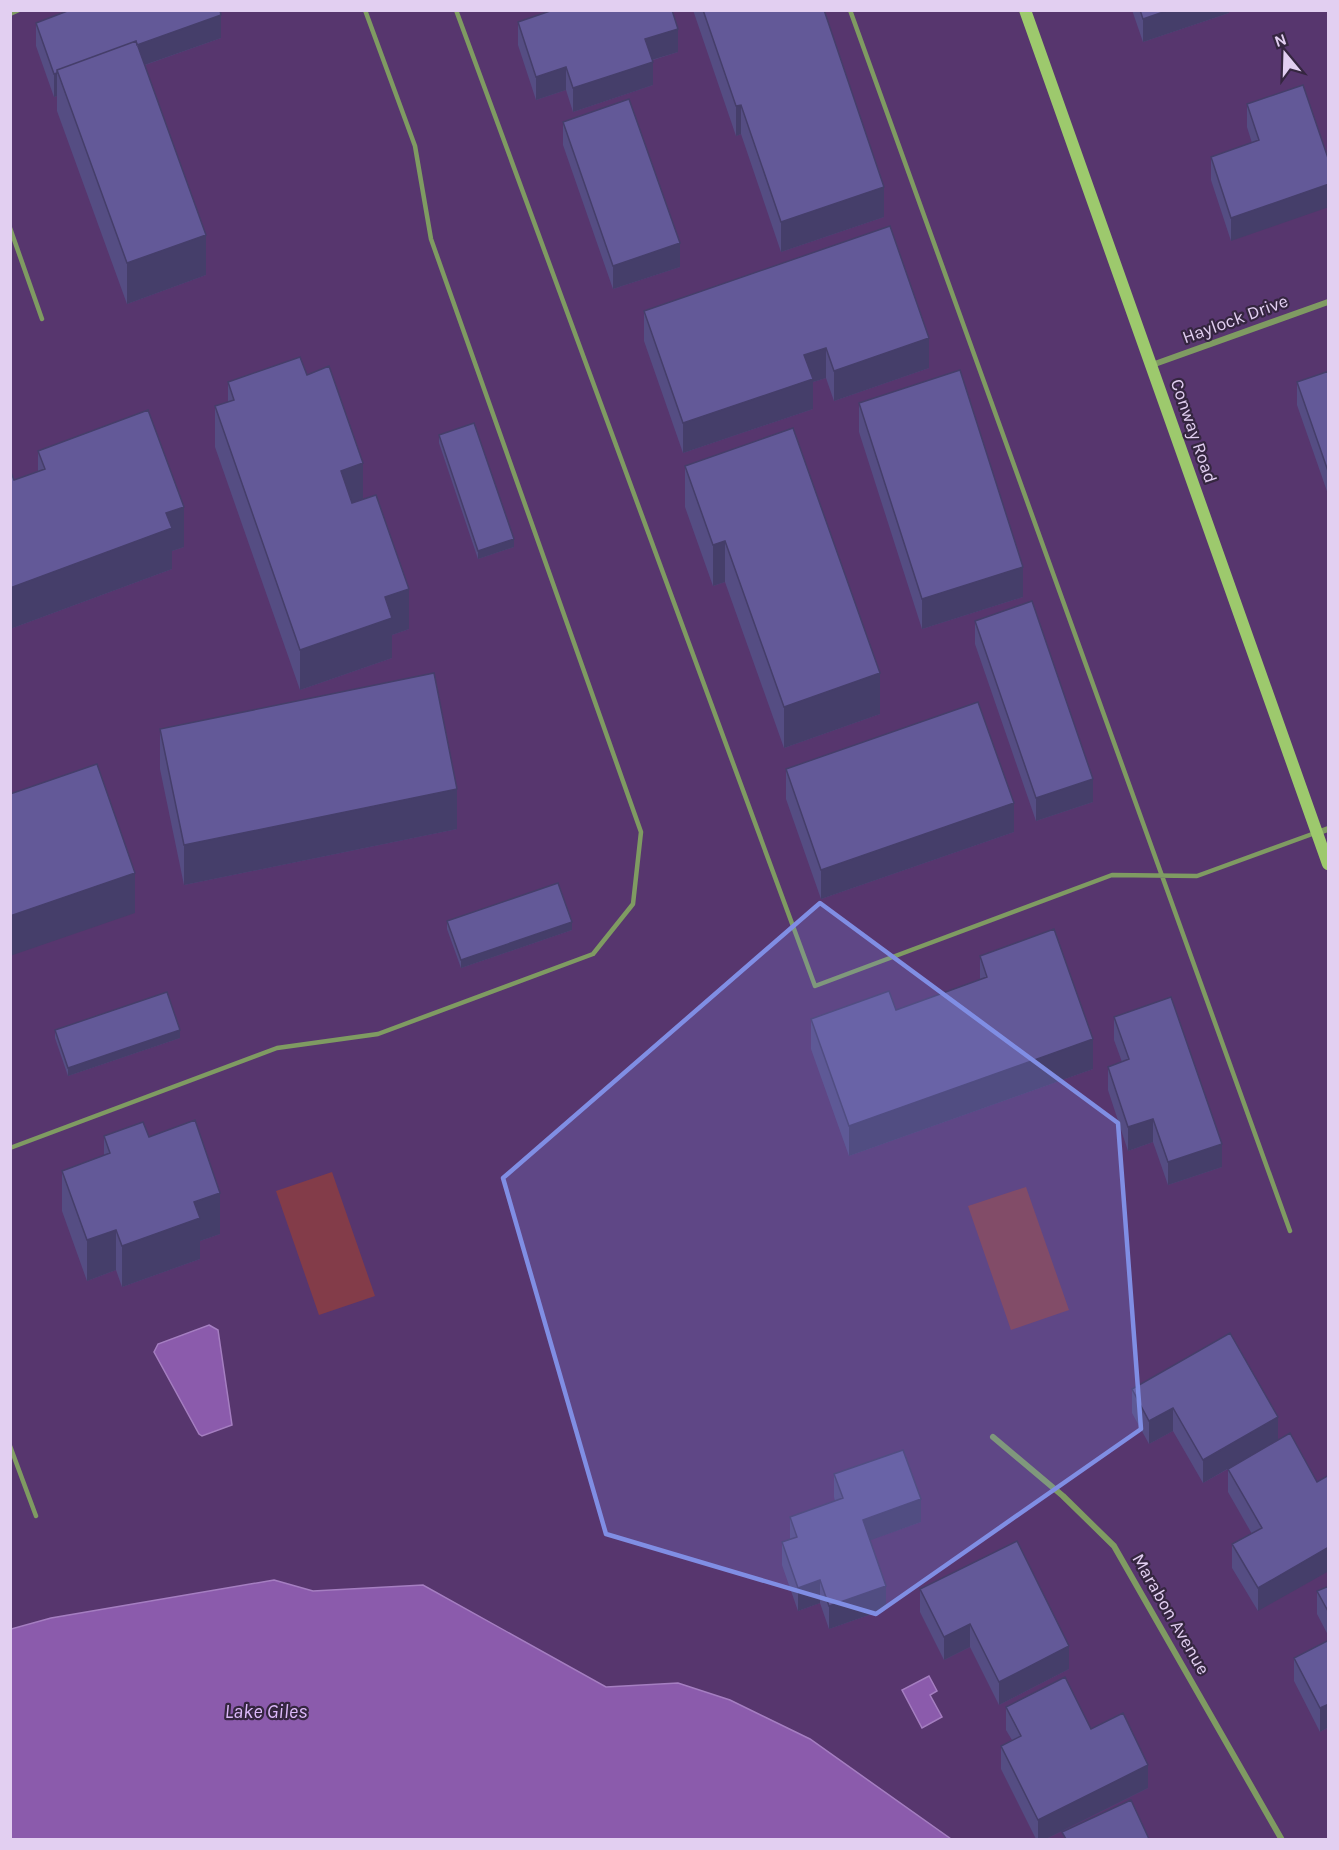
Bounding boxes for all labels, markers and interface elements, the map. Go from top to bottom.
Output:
north arrow [1255,24,1315,84]
text: N [1272,29,1289,51]
street label: Haylock Drive [1179,290,1291,348]
street label: Conway Road [1166,376,1222,486]
street label: Marabon Avenue [1127,1549,1215,1679]
water label: Lake Giles [225,1700,307,1723]

